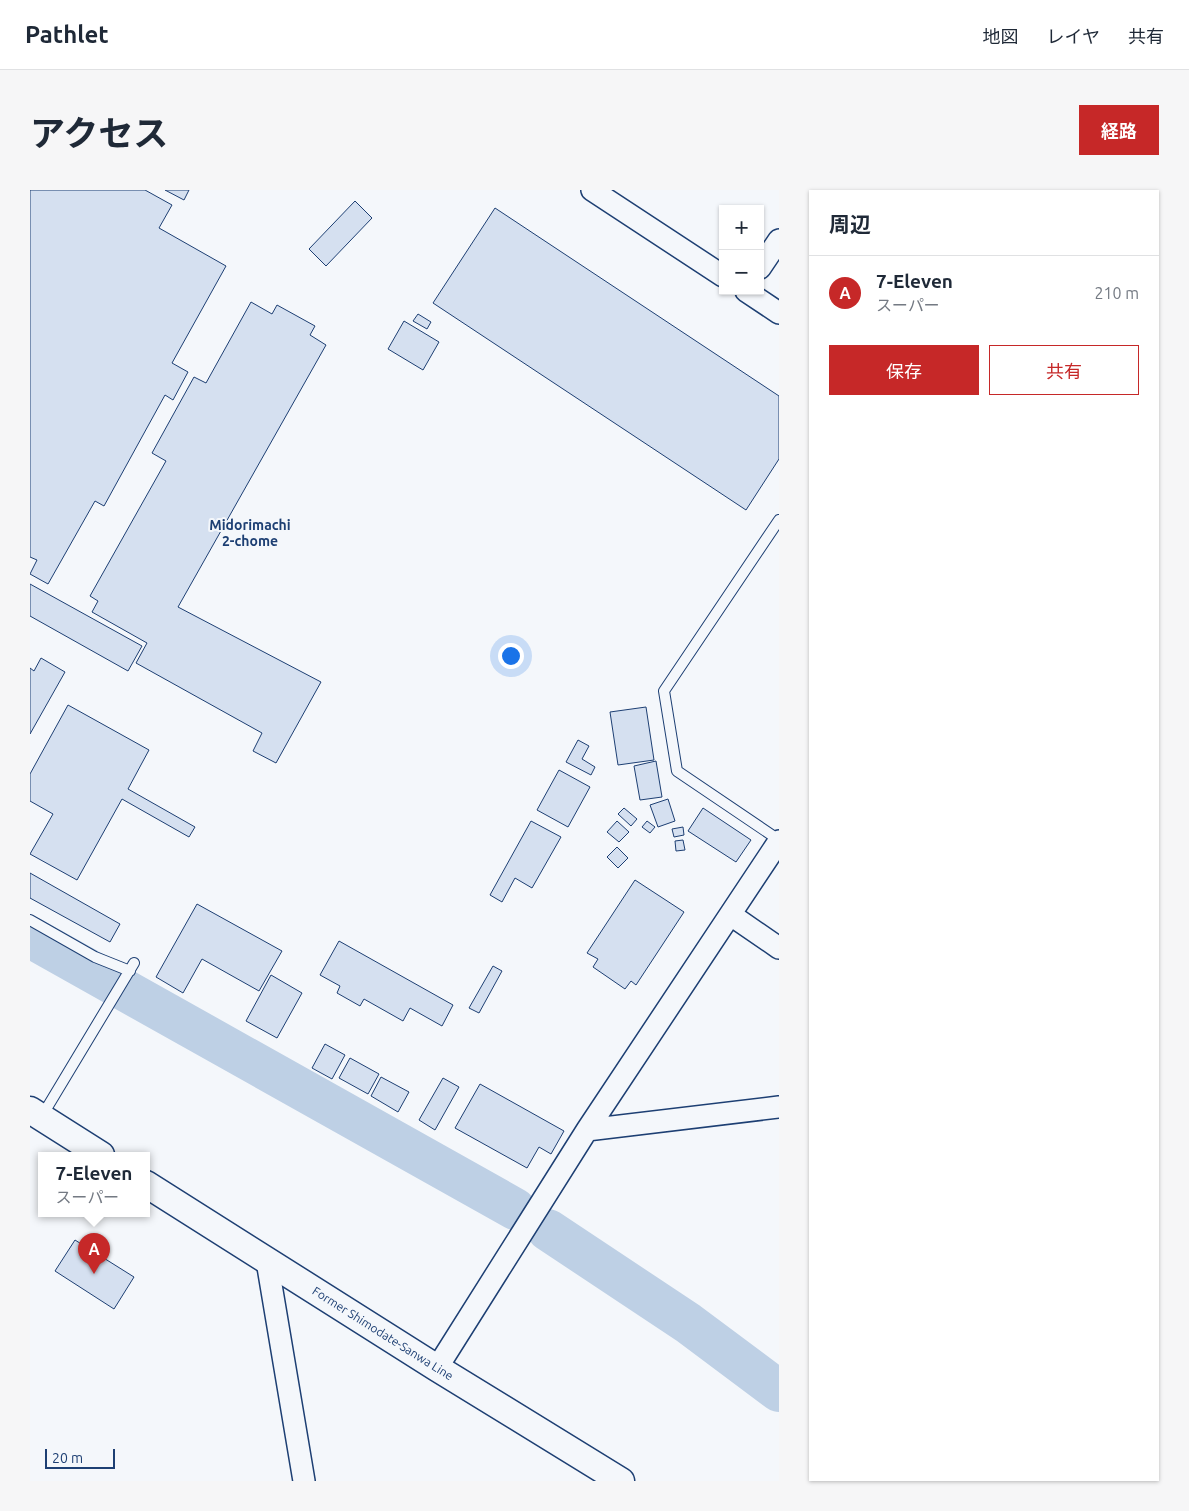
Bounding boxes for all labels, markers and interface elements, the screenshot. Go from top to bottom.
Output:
text: Pathlet [25,21,109,48]
text: 地図 [983,26,1019,46]
text: レイヤ [1047,26,1100,46]
text: 共有 [1128,26,1164,46]
button: 経路 [1079,105,1159,155]
text: アクセス [30,113,168,153]
map controls [719,205,764,295]
button: + [719,205,764,250]
text: 周辺 [829,212,871,236]
button: − [719,250,764,295]
text: 7-Eleven [876,270,953,292]
text: A [839,284,851,302]
text: 210 m [1094,284,1139,302]
text: スーパー [876,296,940,314]
button: 保存 [829,345,979,395]
button: 共有 [989,345,1139,395]
district label: Midorimachi 2-chome [209,517,291,549]
your location [498,643,524,669]
popup [38,1152,150,1217]
text: 7-Eleven [56,1162,132,1184]
text: スーパー [56,1188,119,1206]
pin: A [78,1233,110,1274]
street label: Former Shimodate-Sanwa Line [310,1284,456,1382]
scale bar [45,1446,115,1469]
text: 20 m [52,1450,83,1466]

